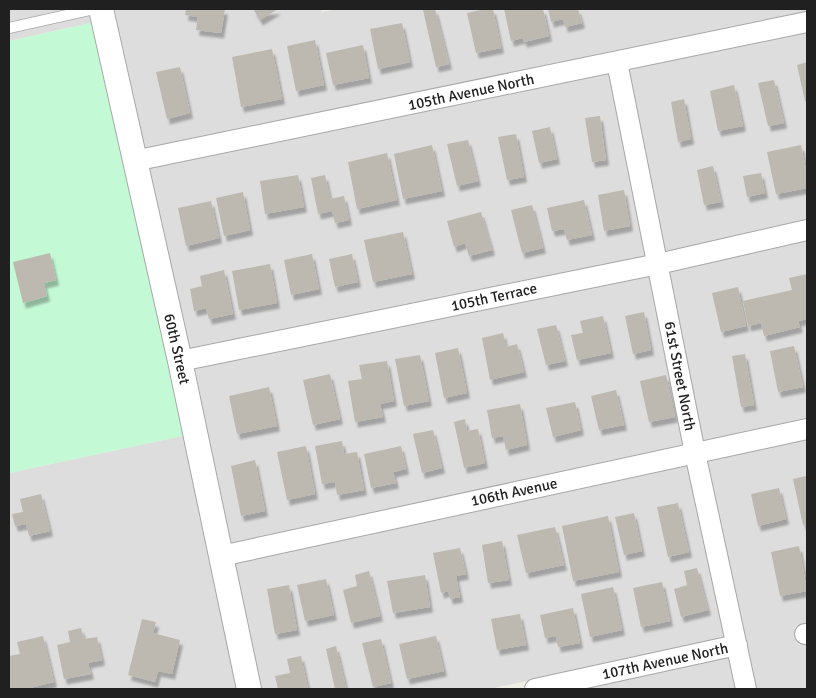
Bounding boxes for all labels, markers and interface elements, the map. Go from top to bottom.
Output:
street label: 105th Avenue North [406,70,536,114]
street label: 105th Terrace [449,279,539,315]
street label: 60th Street [160,312,194,386]
street label: 61st Street North [661,320,699,432]
street label: 106th Avenue [469,474,559,510]
street label: 107th Avenue North [600,639,730,683]

